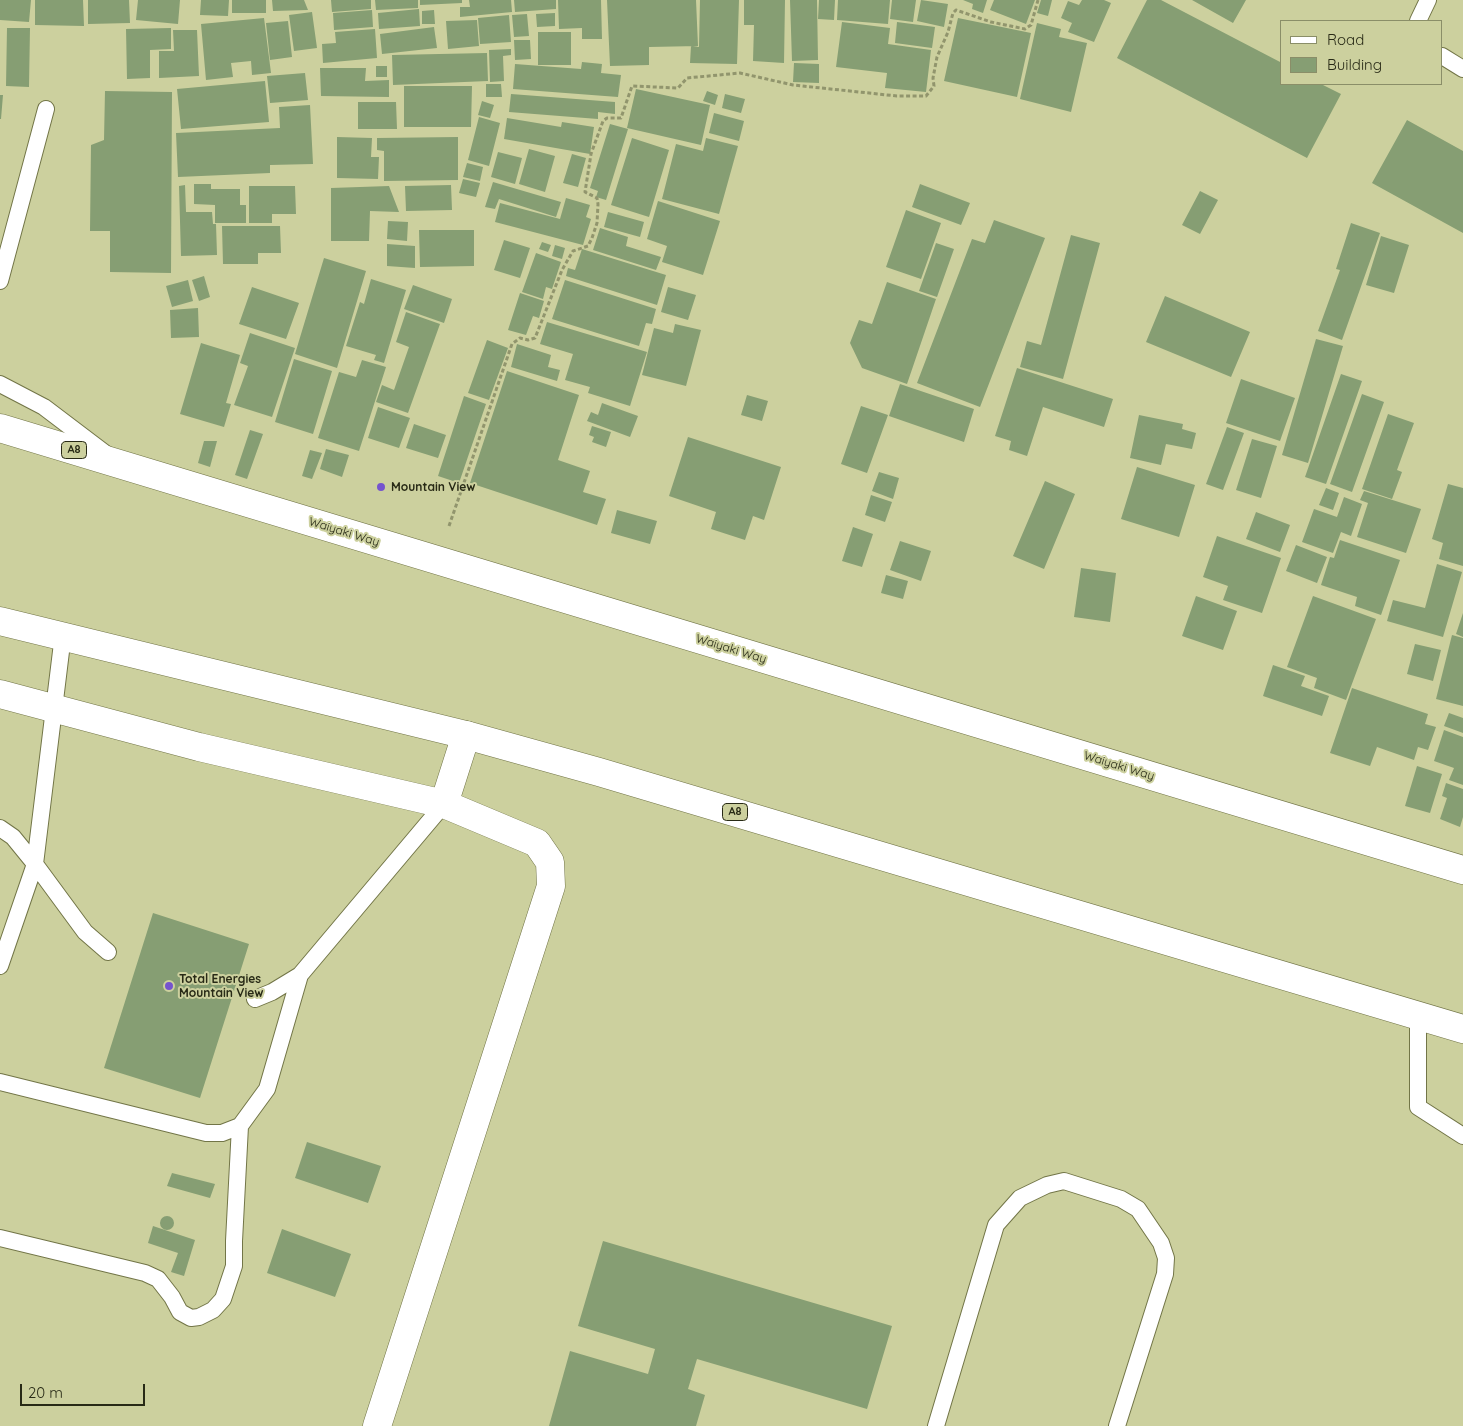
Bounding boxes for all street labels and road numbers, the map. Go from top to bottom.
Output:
road number: A8 [62,442,86,458]
street label: Waiyaki Way [307,514,381,550]
street label: Waiyaki Way [694,631,768,667]
street label: Waiyaki Way [1082,748,1156,784]
road number: A8 [722,804,748,820]

